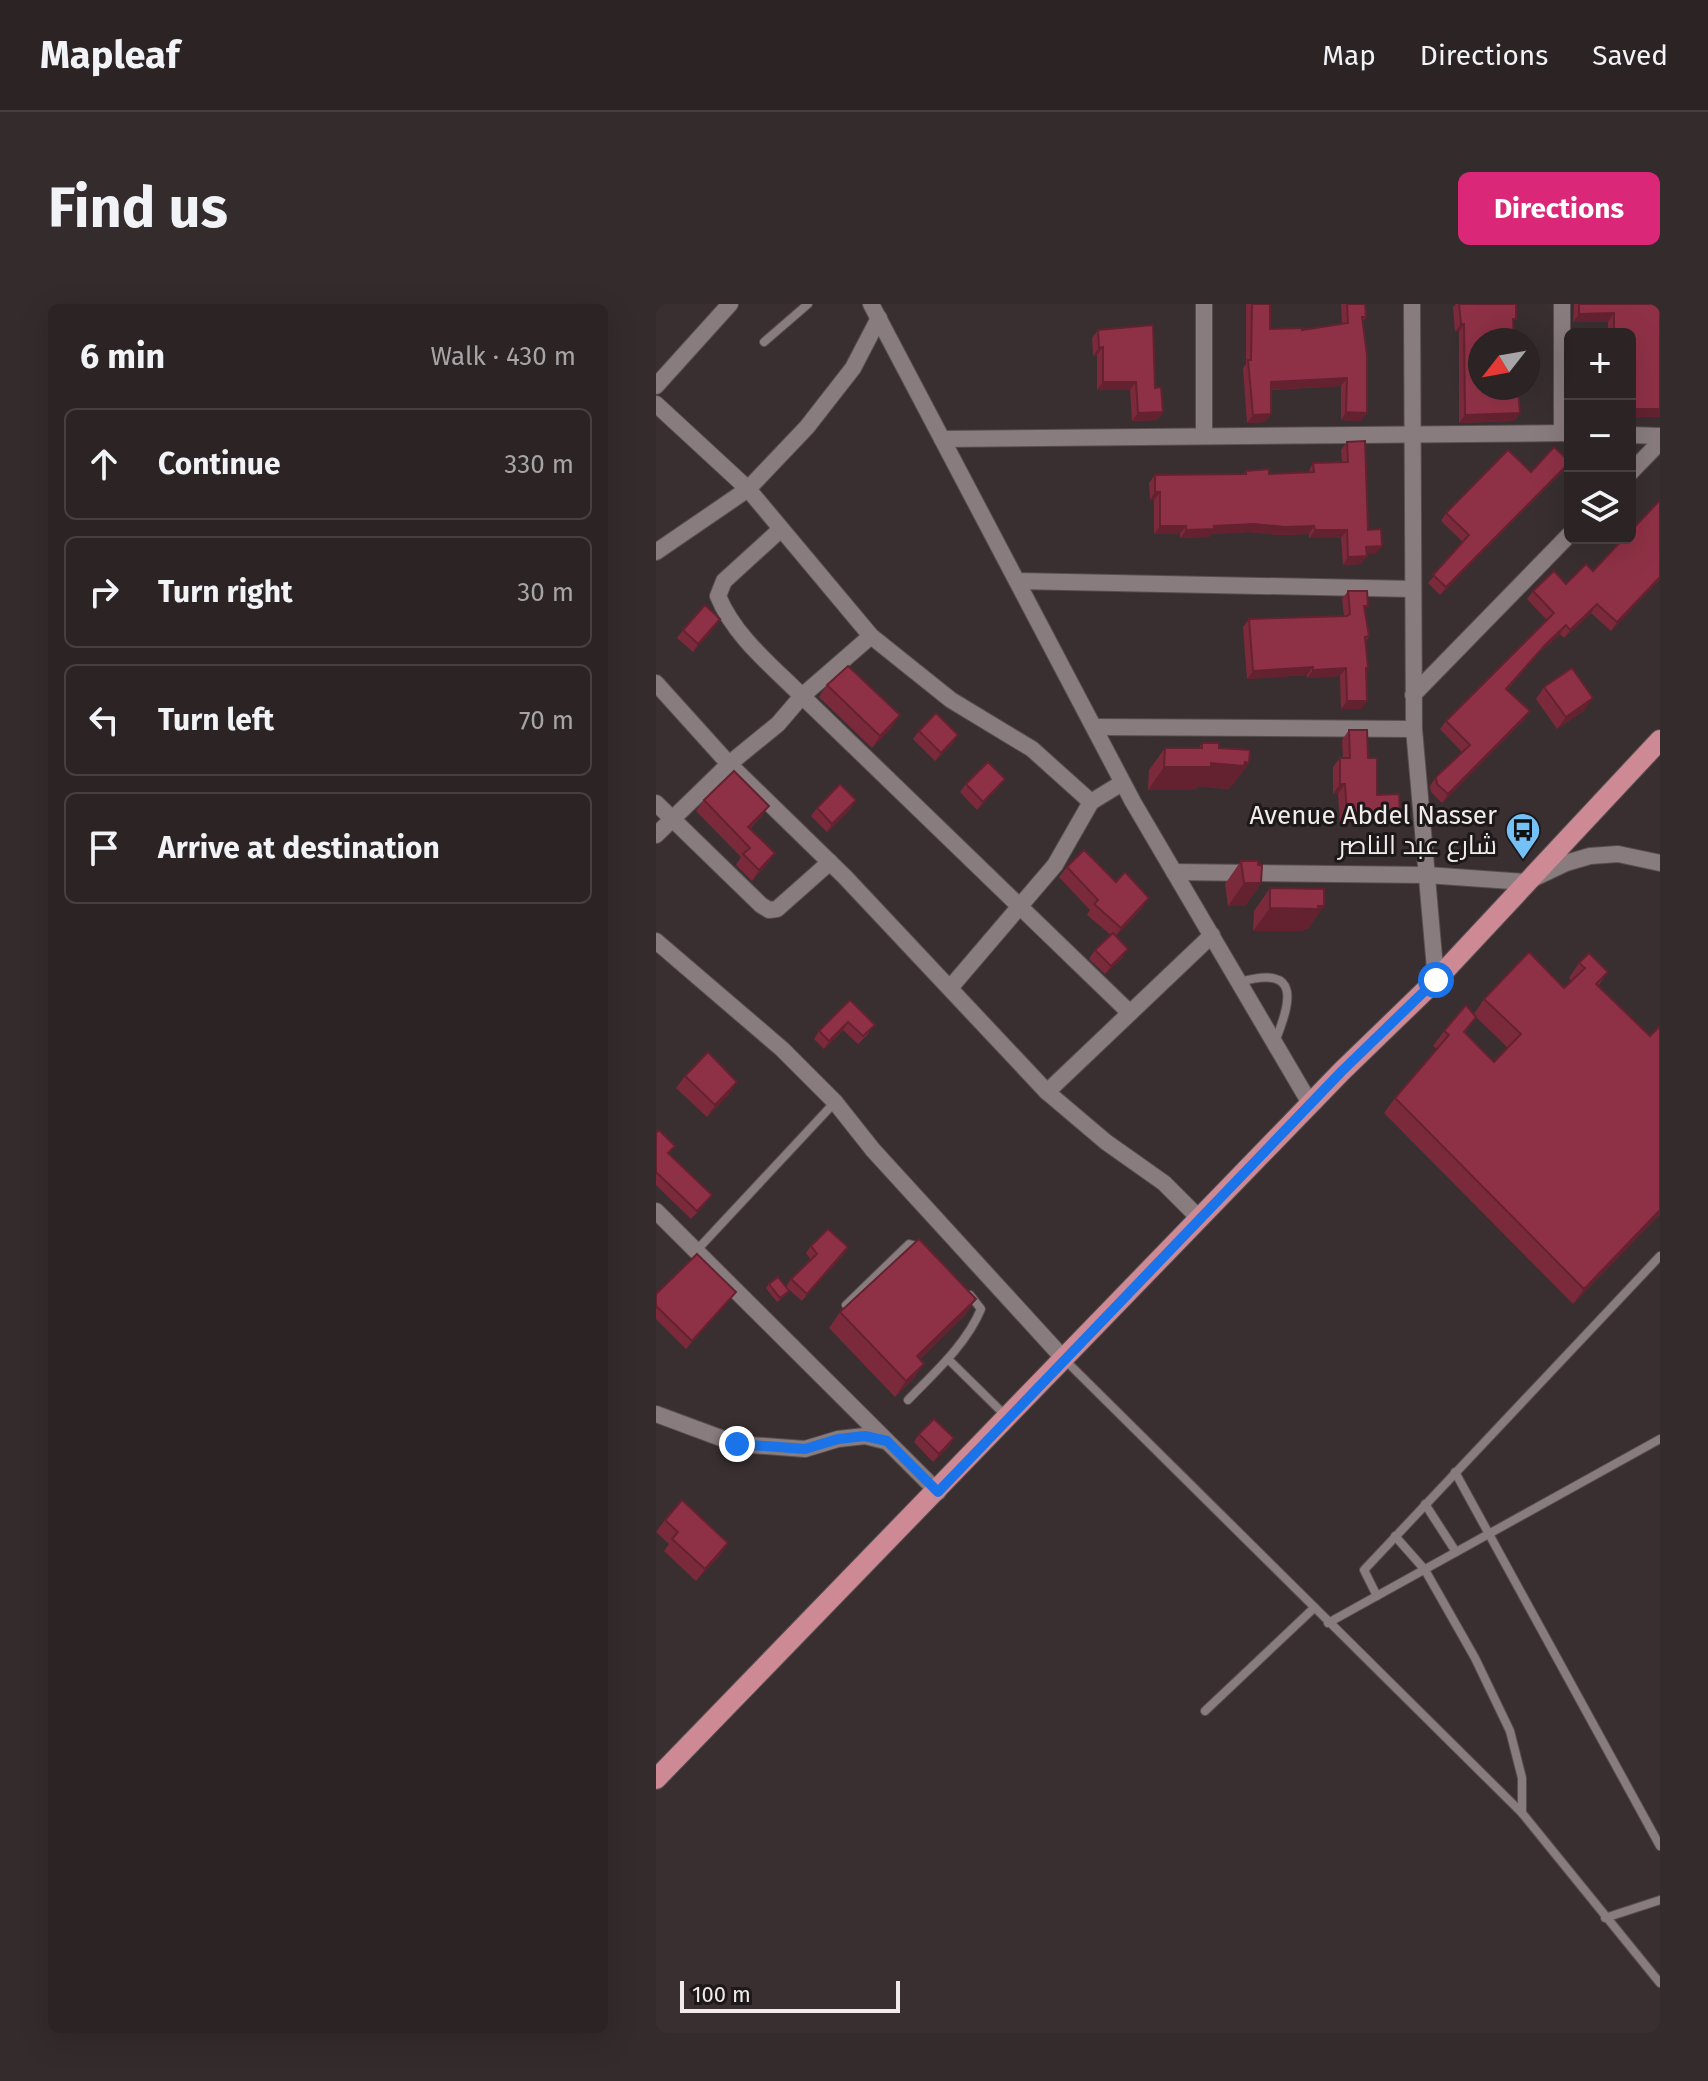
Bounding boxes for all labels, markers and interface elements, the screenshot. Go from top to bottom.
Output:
text: Mapleaf [40,32,179,78]
text: Map [1322,39,1376,72]
text: Directions [1420,39,1548,72]
text: Saved [1592,39,1668,72]
button: Directions [1458,172,1660,245]
text: Find us [48,175,228,242]
north arrow [1468,328,1540,400]
map controls [1564,328,1636,544]
button: + [1564,328,1636,400]
text: 6 min [80,336,165,377]
text: Walk · 430 m [430,341,576,372]
button: − [1564,400,1636,472]
icon: ahead [82,442,126,486]
text: Continue [158,446,281,482]
text: 330 m [504,449,574,480]
button: layers [1564,472,1636,544]
icon: right [82,570,126,614]
text: Turn right [158,574,293,610]
text: 30 m [517,577,574,608]
icon: left [82,698,126,742]
text: Turn left [158,702,274,738]
text: 70 m [519,705,574,736]
place label: Avenue Abdel Nasser شارع عبد الناصر [1249,800,1497,862]
bus stop icon: Avenue Abdel Nasser شارع عبد الناصر [1504,811,1542,861]
icon: arrive [82,826,126,870]
text: Arrive at destination [158,830,440,866]
route start [1418,962,1454,998]
route end [719,1426,755,1462]
scale bar [680,1977,900,2013]
text: 100 m [692,1981,751,2008]

